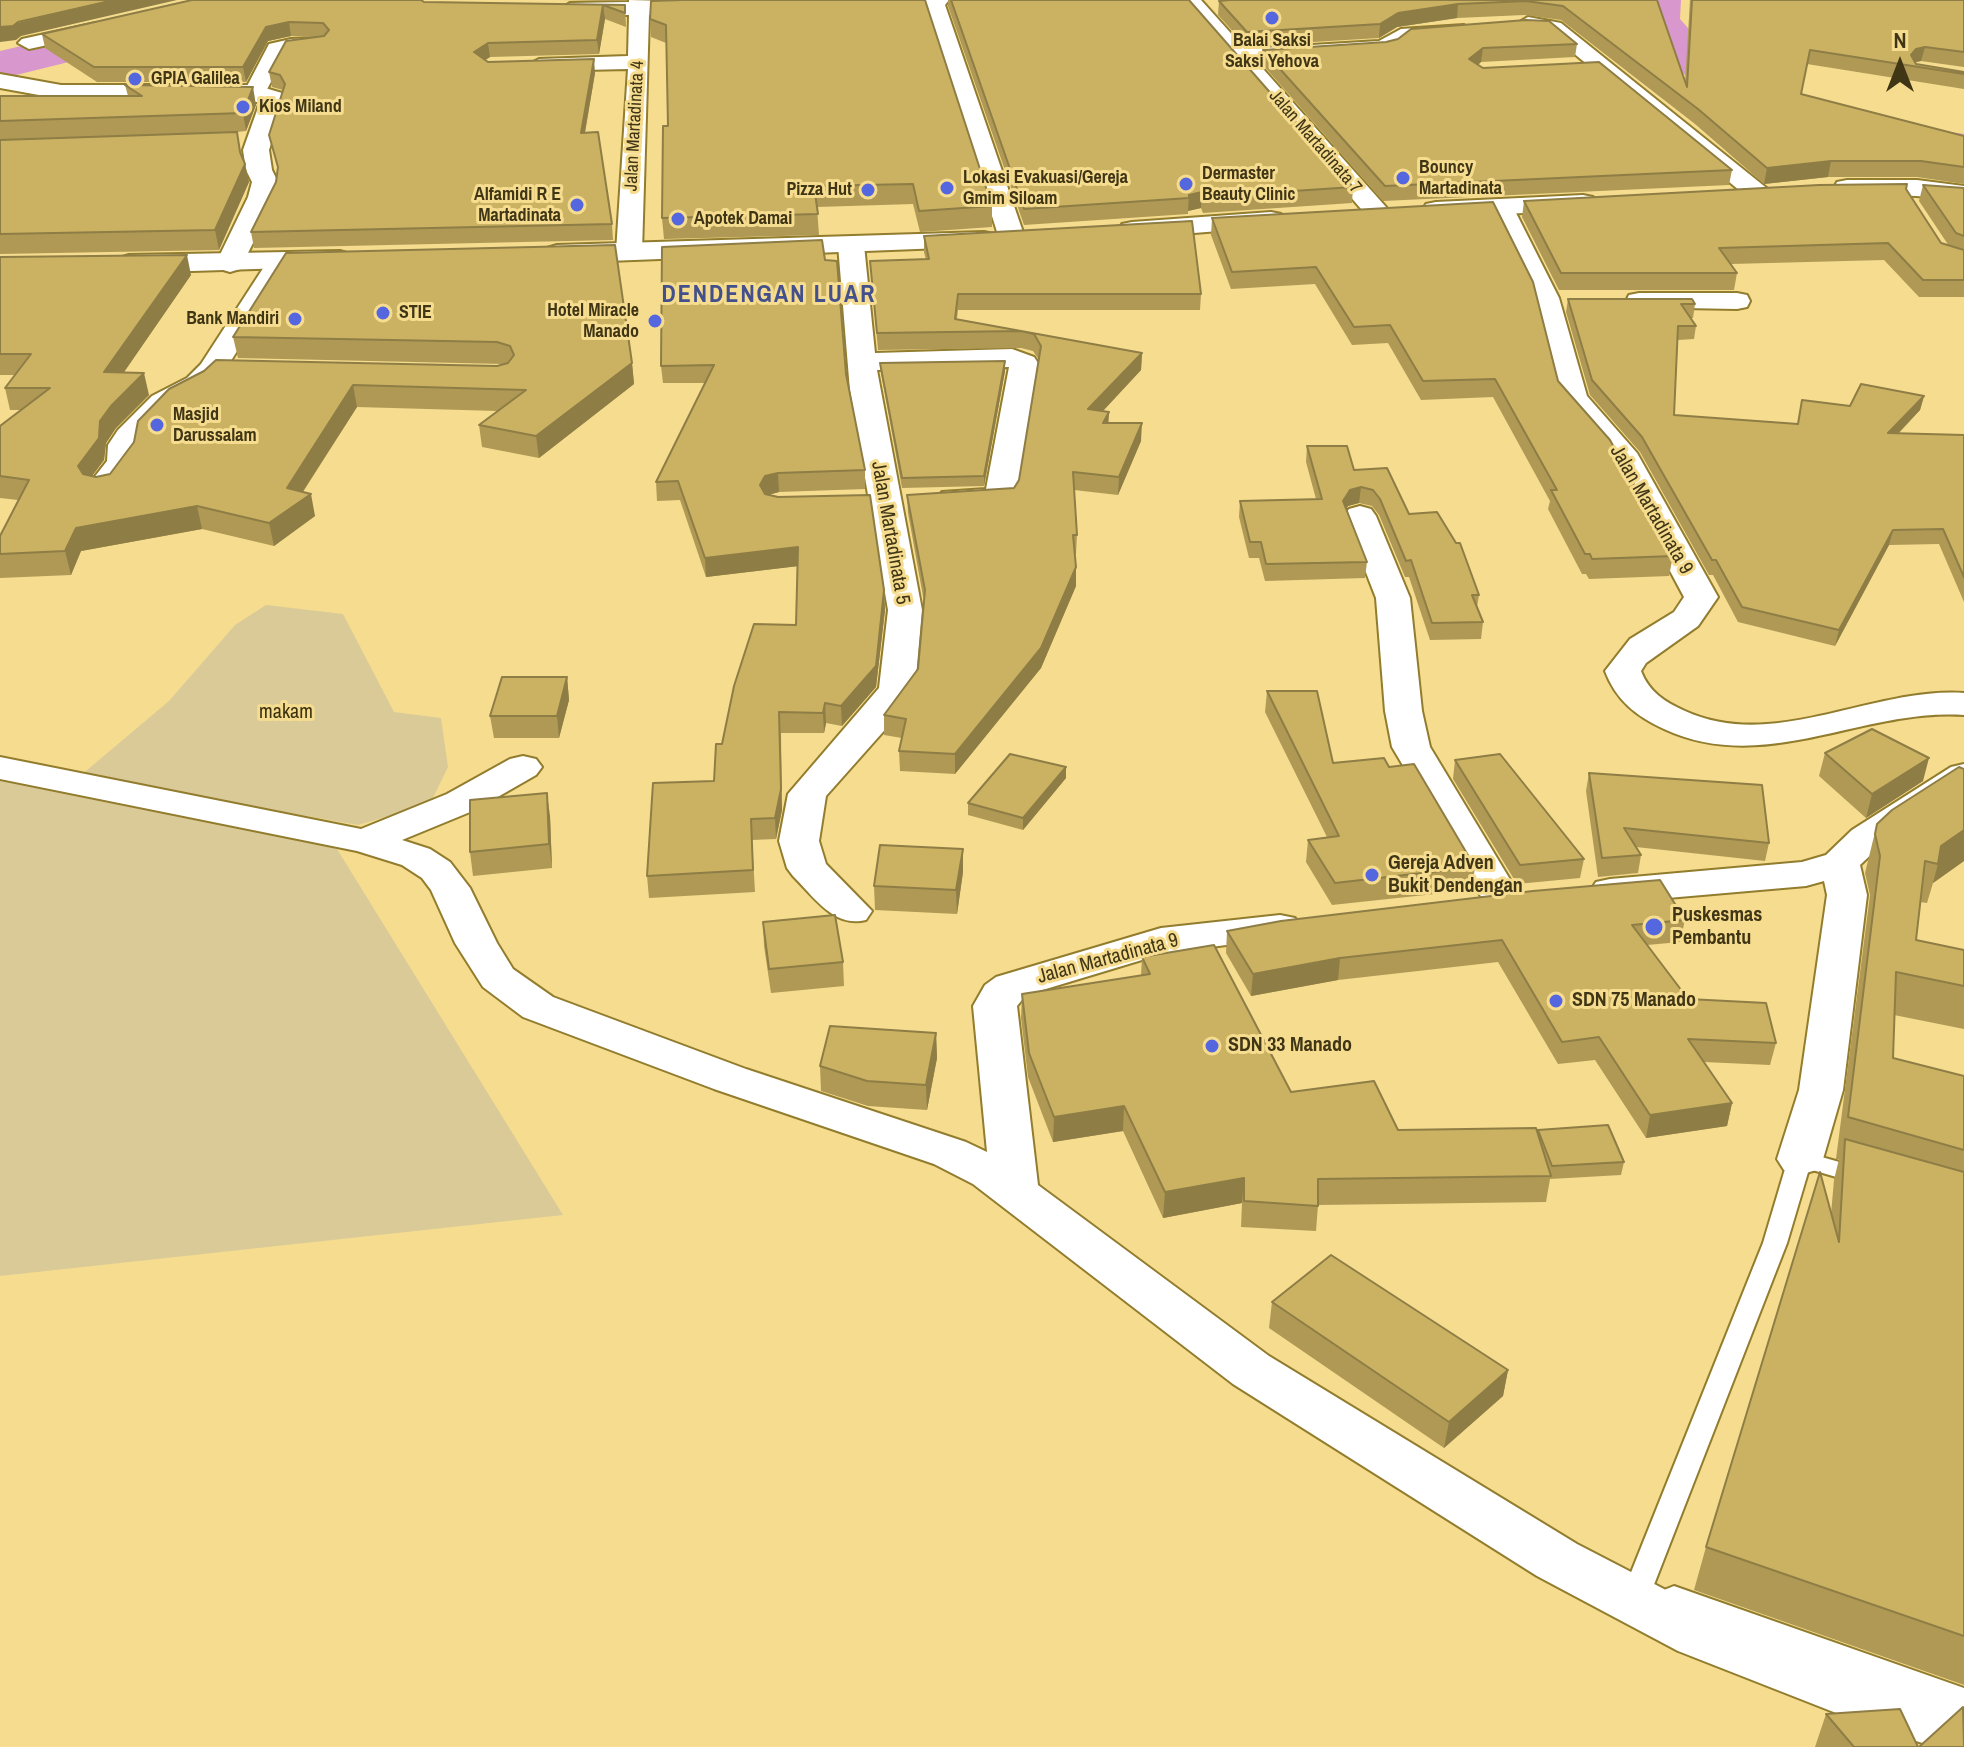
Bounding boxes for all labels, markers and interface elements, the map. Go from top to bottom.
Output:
marker: Balai Saksi Saksi Yehova [1263,9,1281,27]
north arrow [1860,24,1940,104]
text: N [1893,25,1907,55]
place label: Balai Saksi Saksi Yehova [1225,30,1319,72]
street label: Jalan Martadinata 4 [621,60,649,192]
place label: GPIA Galilea [151,68,240,90]
marker: GPIA Galilea [126,70,144,88]
street label: Jalan Martadinata 7 [1264,86,1366,198]
place label: Kios Miland [259,96,342,118]
marker: Kios Miland [234,98,252,116]
place label: Bouncy Martadinata [1419,157,1502,200]
place label: Dermaster Beauty Clinic [1202,163,1296,206]
place label: Lokasi Evakuasi/Gereja Gmim Siloam [963,167,1128,210]
marker: Bouncy Martadinata [1394,169,1412,187]
marker: Dermaster Beauty Clinic [1177,175,1195,193]
place label: Pizza Hut [786,179,852,201]
marker: Lokasi Evakuasi/Gereja Gmim Siloam [938,179,956,197]
marker: Pizza Hut [859,181,877,199]
place label: Alfamidi R E Martadinata [474,184,561,226]
marker: Alfamidi R E Martadinata [568,196,586,214]
place label: Apotek Damai [694,208,792,230]
marker: Apotek Damai [669,210,687,228]
district label: DENDENGAN LUAR [662,282,876,310]
place label: Hotel Miracle Manado [547,300,639,342]
place label: STIE [399,302,432,324]
marker: STIE [374,304,392,322]
place label: Bank Mandiri [186,308,279,330]
marker: Bank Mandiri [286,310,304,328]
marker: Hotel Miracle Manado [646,312,664,330]
place label: Masjid Darussalam [173,404,257,446]
marker: Masjid Darussalam [148,416,166,434]
street label: Jalan Martadinata 9 [1604,441,1698,579]
street label: Jalan Martadinata 5 [866,460,914,606]
park label: makam [259,701,313,725]
place label: Gereja Adven Bukit Dendengan [1388,852,1523,899]
marker: Gereja Adven Bukit Dendengan [1363,866,1381,884]
place label: Puskesmas Pembantu [1672,904,1762,951]
marker: Puskesmas Pembantu [1643,916,1665,938]
street label: Jalan Martadinata 9 [1035,929,1181,989]
place label: SDN 75 Manado [1572,989,1696,1013]
marker: SDN 75 Manado [1547,992,1565,1010]
place label: SDN 33 Manado [1228,1034,1352,1058]
marker: SDN 33 Manado [1203,1037,1221,1055]

